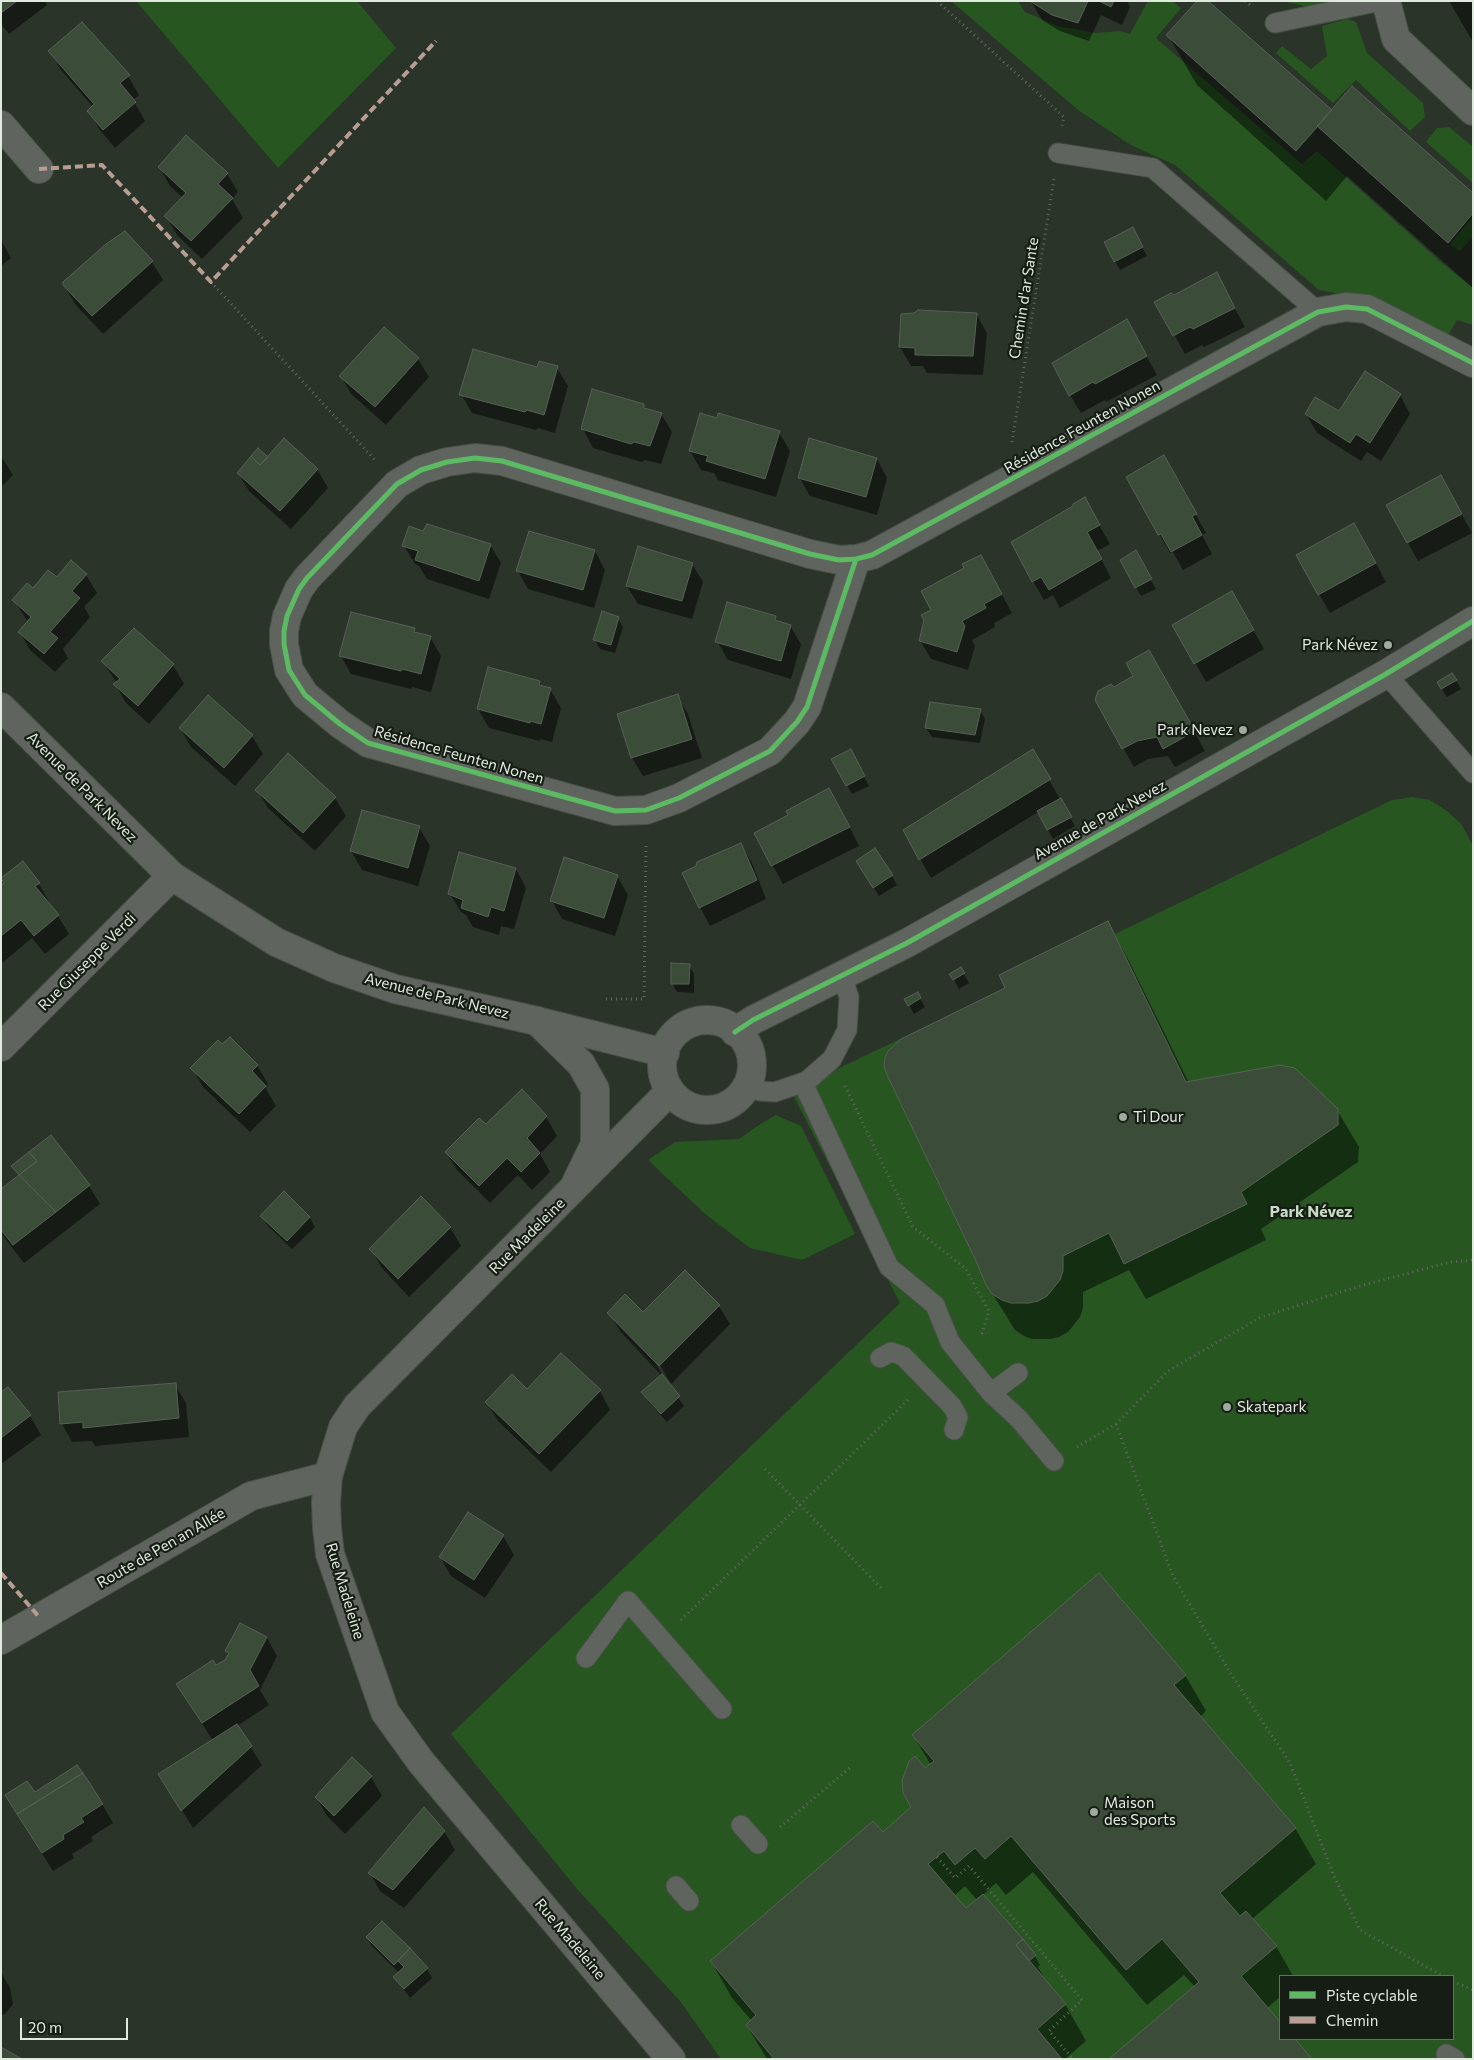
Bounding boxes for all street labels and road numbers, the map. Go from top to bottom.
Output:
street label: Chemin d'ar Sante [1006,236,1042,360]
street label: Résidence Feunten Nonen [1001,377,1163,477]
street label: Résidence Feunten Nonen [372,722,546,788]
street label: Avenue de Park Nevez [23,728,141,846]
street label: Avenue de Park Nevez [1031,776,1169,864]
street label: Rue Giuseppe Verdi [34,909,140,1015]
street label: Avenue de Park Nevez [363,969,511,1023]
street label: Rue Madeleine [485,1194,569,1278]
street label: Route de Pen an Allée [94,1504,228,1592]
street label: Rue Madeleine [322,1541,368,1641]
street label: Rue Madeleine [531,1895,609,1983]

